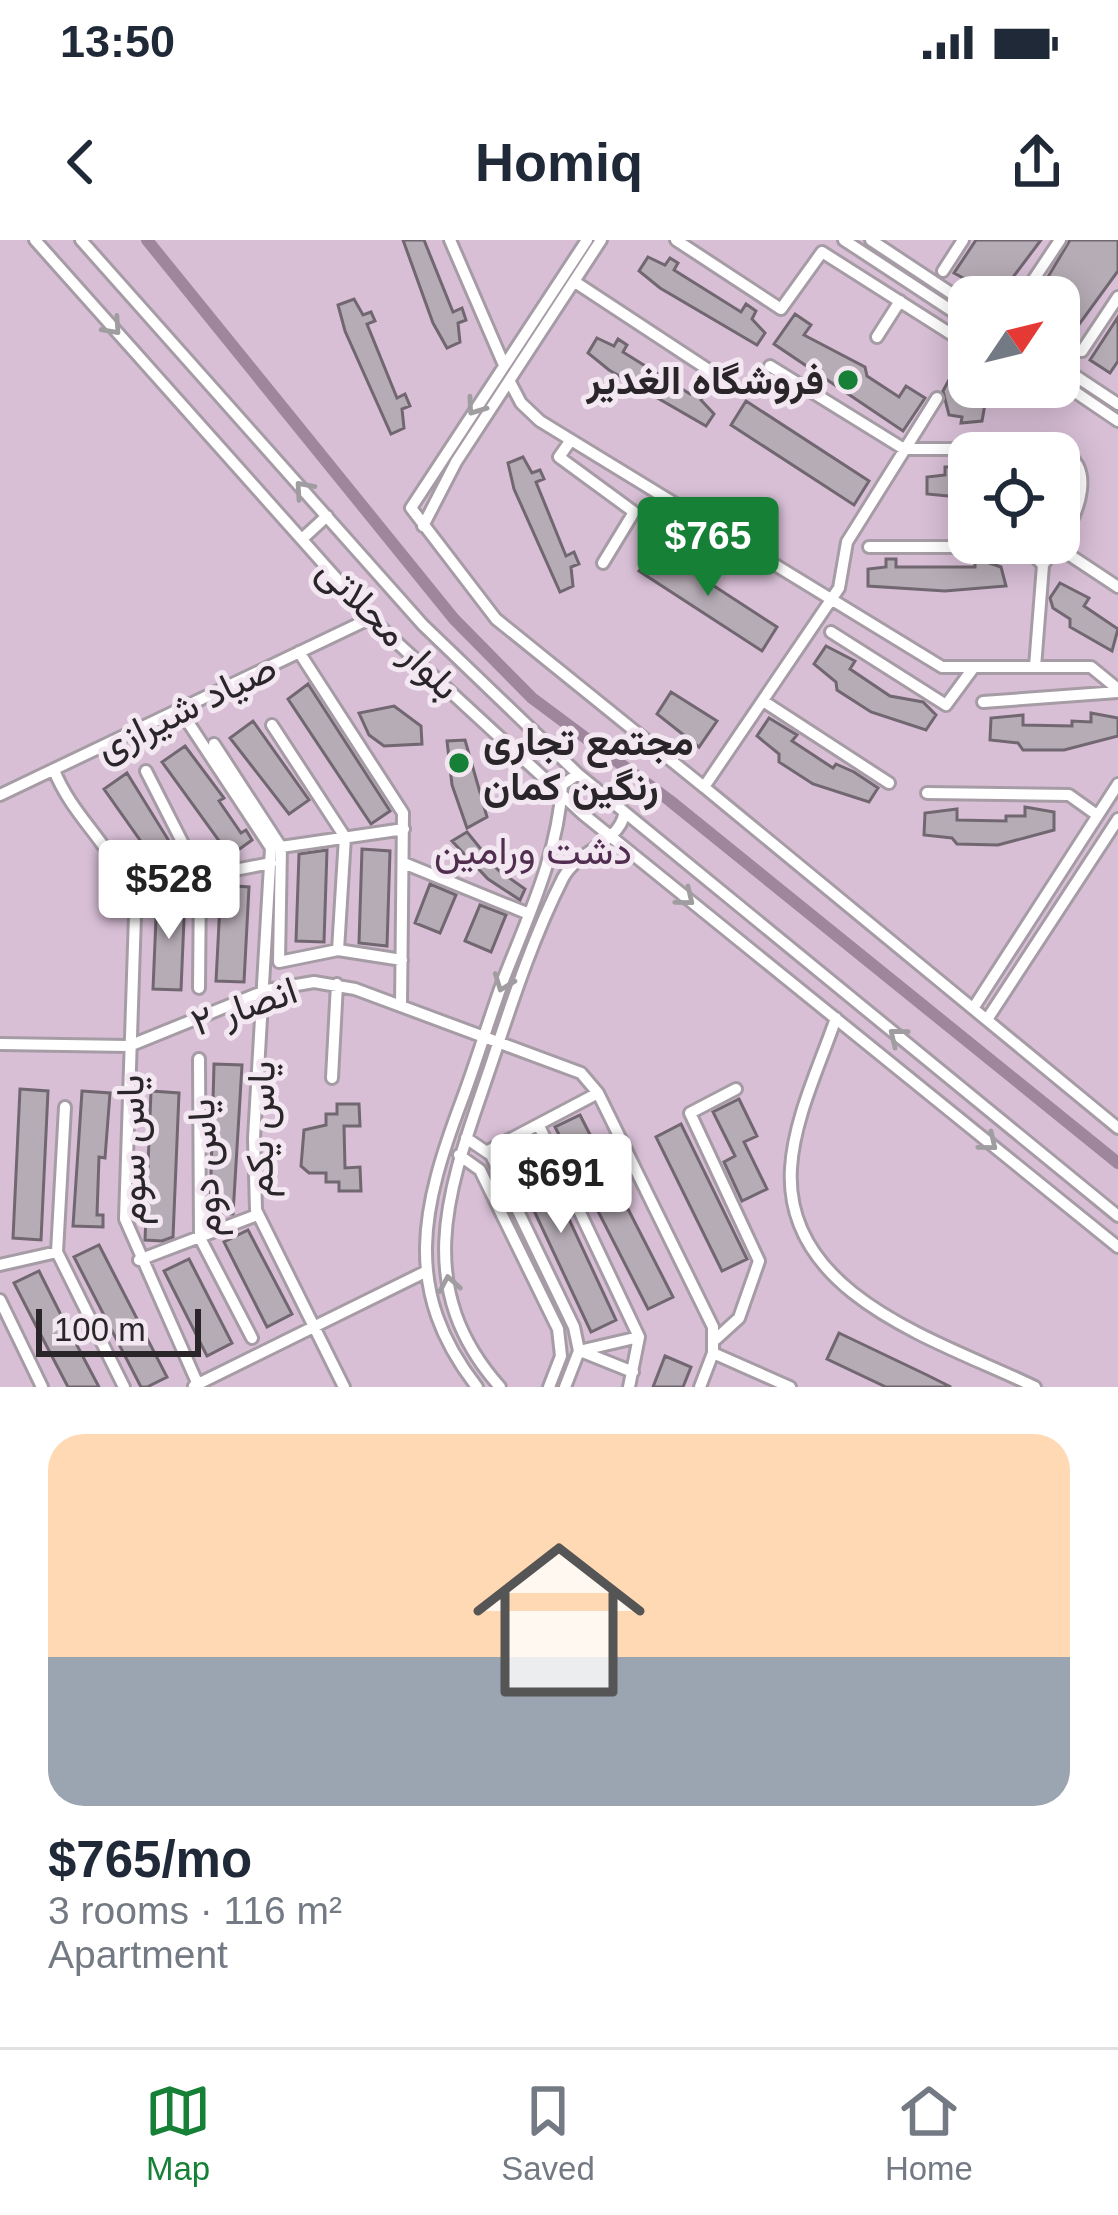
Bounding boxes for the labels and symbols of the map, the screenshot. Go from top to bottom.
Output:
north arrow [948,276,1080,408]
one-way arrow [99,314,120,335]
place label: فروشگاه الغدیر [586,359,824,405]
marker: فروشگاه الغدیر [835,367,861,393]
one-way arrow [467,394,489,416]
one-way arrow [296,481,317,502]
pin: $765 [637,497,779,599]
street label: بلوار محلاتی [307,548,469,710]
street label: صیاد شیرازی [89,645,284,772]
place label: مجتمع تجاری رنگین کمان [483,720,694,811]
marker: مجتمع تجاری رنگین کمان [446,750,472,776]
park label: دشت ورامین [434,829,632,875]
pin: $528 [98,840,240,942]
one-way arrow [672,883,694,905]
street label: انصار ۲ [186,968,303,1047]
one-way arrow [492,972,517,993]
one-way arrow [889,1029,911,1051]
street label: یاس یکم [237,1061,287,1197]
street label: یاس سوم [108,1074,158,1226]
street label: یاس دوم [179,1098,233,1238]
one-way arrow [976,1128,998,1150]
pin: $691 [490,1134,632,1236]
one-way arrow [437,1275,462,1295]
scale bar [36,1303,201,1356]

